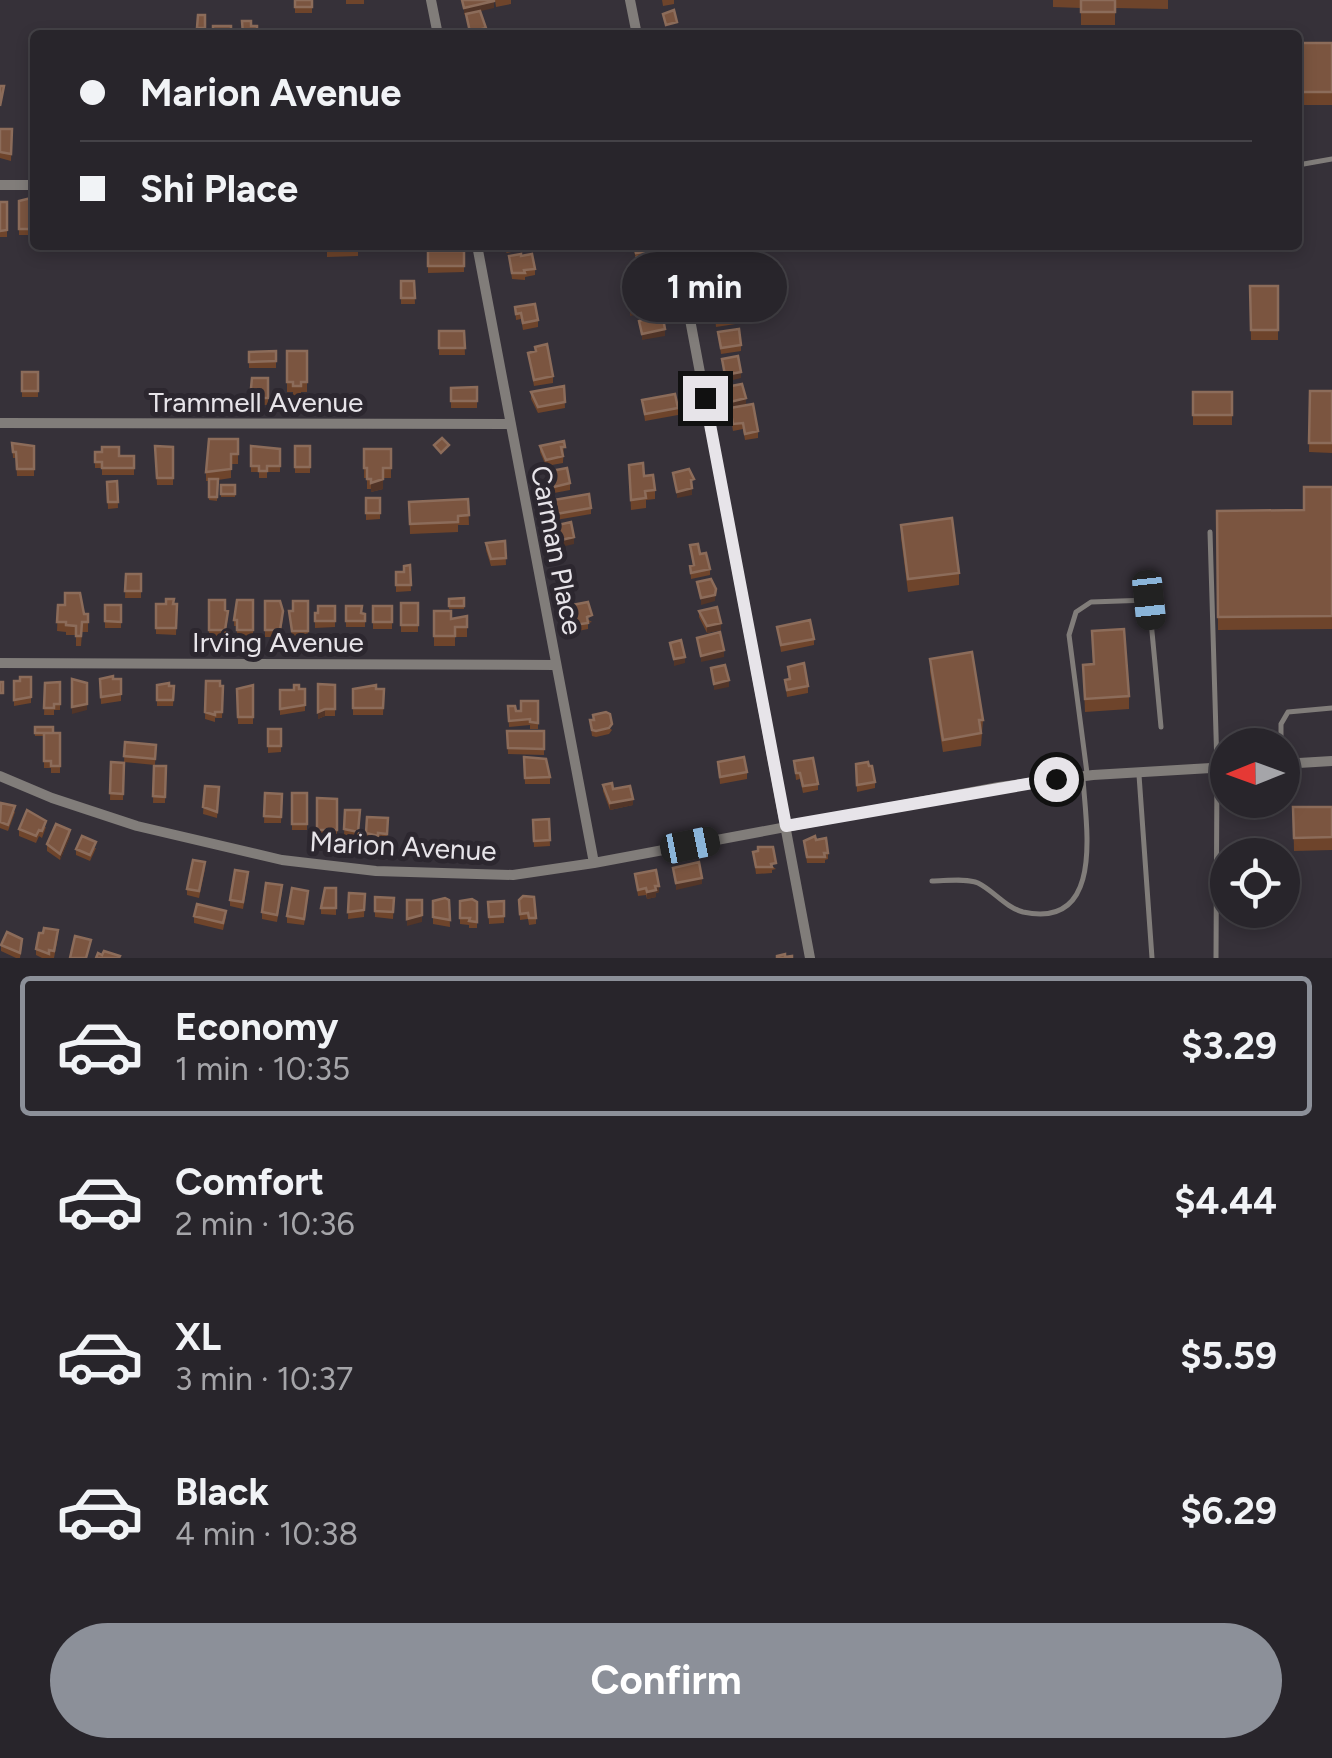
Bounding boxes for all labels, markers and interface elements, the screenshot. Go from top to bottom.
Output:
text: Marion Avenue [140,70,401,116]
text: Shi Place [140,166,298,212]
callout: 1 min [622,253,788,323]
text: 1 min [667,268,742,306]
route end [683,376,728,421]
street label: Trammell Avenue [149,385,363,419]
street label: Carman Place [524,462,590,638]
car [1131,569,1167,631]
street label: Irving Avenue [192,625,364,659]
north arrow [1210,728,1300,818]
map controls [1210,728,1300,928]
route start [1034,757,1079,802]
street label: Marion Avenue [309,824,497,868]
car [658,825,722,865]
button: locate [1210,838,1300,928]
icon: car [55,1001,145,1091]
text: Economy [175,1004,338,1050]
text: $3.29 [1181,1023,1277,1069]
text: 1 min · 10:35 [175,1050,350,1088]
icon: car [55,1156,145,1246]
text: Comfort [175,1159,324,1205]
text: $4.44 [1174,1178,1277,1224]
text: 2 min · 10:36 [175,1205,355,1243]
icon: car [55,1311,145,1401]
text: XL [175,1314,221,1360]
text: $5.59 [1180,1333,1277,1379]
text: 3 min · 10:37 [175,1360,353,1398]
icon: car [55,1466,145,1556]
text: Black [175,1469,269,1515]
text: $6.29 [1180,1488,1277,1534]
text: 4 min · 10:38 [175,1515,358,1553]
button: Confirm [50,1623,1282,1738]

